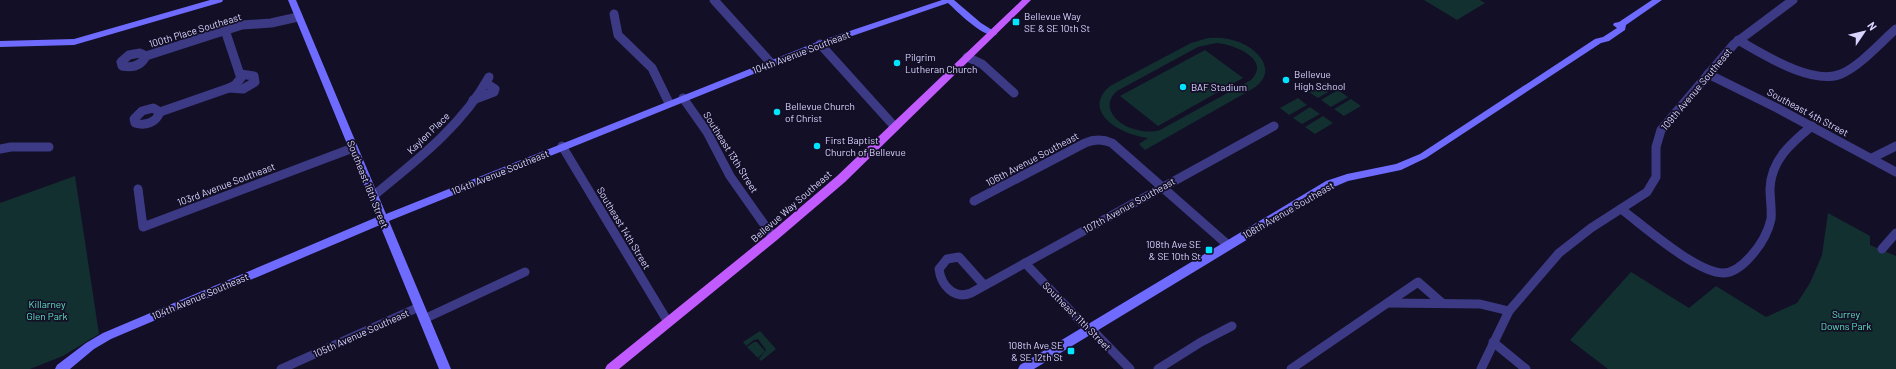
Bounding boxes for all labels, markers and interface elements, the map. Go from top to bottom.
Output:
street label: 100th Place Southeast [147,10,243,50]
place label: Bellevue Way SE & SE 10th St [1024,10,1090,34]
north arrow [1844,12,1884,52]
marker: Bellevue Way SE & SE 10th St [1011,17,1021,27]
text: N [1865,19,1880,33]
street label: 104th Avenue Southeast [750,28,852,76]
street label: 109th Avenue Southeast [1658,45,1734,133]
place label: Pilgrim Lutheran Church [905,51,977,75]
marker: Pilgrim Lutheran Church [892,58,902,68]
place label: Bellevue High School [1294,68,1345,92]
marker: Bellevue High School [1281,75,1291,85]
place label: BAF Stadium [1191,81,1247,93]
marker: BAF Stadium [1178,82,1188,92]
street label: Southeast 4th Street [1765,86,1851,139]
place label: Bellevue Church of Christ [785,100,855,124]
marker: Bellevue Church of Christ [772,107,782,117]
street label: Southeast 13th Street [701,109,761,195]
street label: Kaylen Place [404,110,452,156]
street label: 106th Avenue Southeast [983,129,1081,189]
place label: First Baptist Church of Bellevue [825,134,906,158]
street label: Southeast 16th Street [345,138,391,230]
marker: First Baptist Church of Bellevue [812,141,822,151]
street label: 104th Avenue Southeast [450,147,551,197]
street label: 103rd Avenue Southeast [176,160,277,208]
street label: Bellevue Way Southeast [748,167,834,244]
street label: 107th Avenue Southeast [1081,175,1177,235]
street label: 108th Avenue Southeast [1240,179,1336,241]
street label: Southeast 14th Street [595,185,653,272]
place label: 108th Ave SE & SE 10th St [1146,238,1201,262]
marker: 108th Ave SE & SE 10th St [1204,245,1214,255]
street label: 104th Avenue Southeast [150,270,250,322]
street label: Southeast 11th Street [1040,279,1114,353]
park label: Killarney Glen Park [27,298,67,322]
street label: 105th Avenue Southeast [311,306,411,360]
park label: Surrey Downs Park [1821,308,1871,332]
place label: 108th Ave SE & SE 12th St [1008,339,1063,363]
marker: 108th Ave SE & SE 12th St [1066,346,1076,356]

